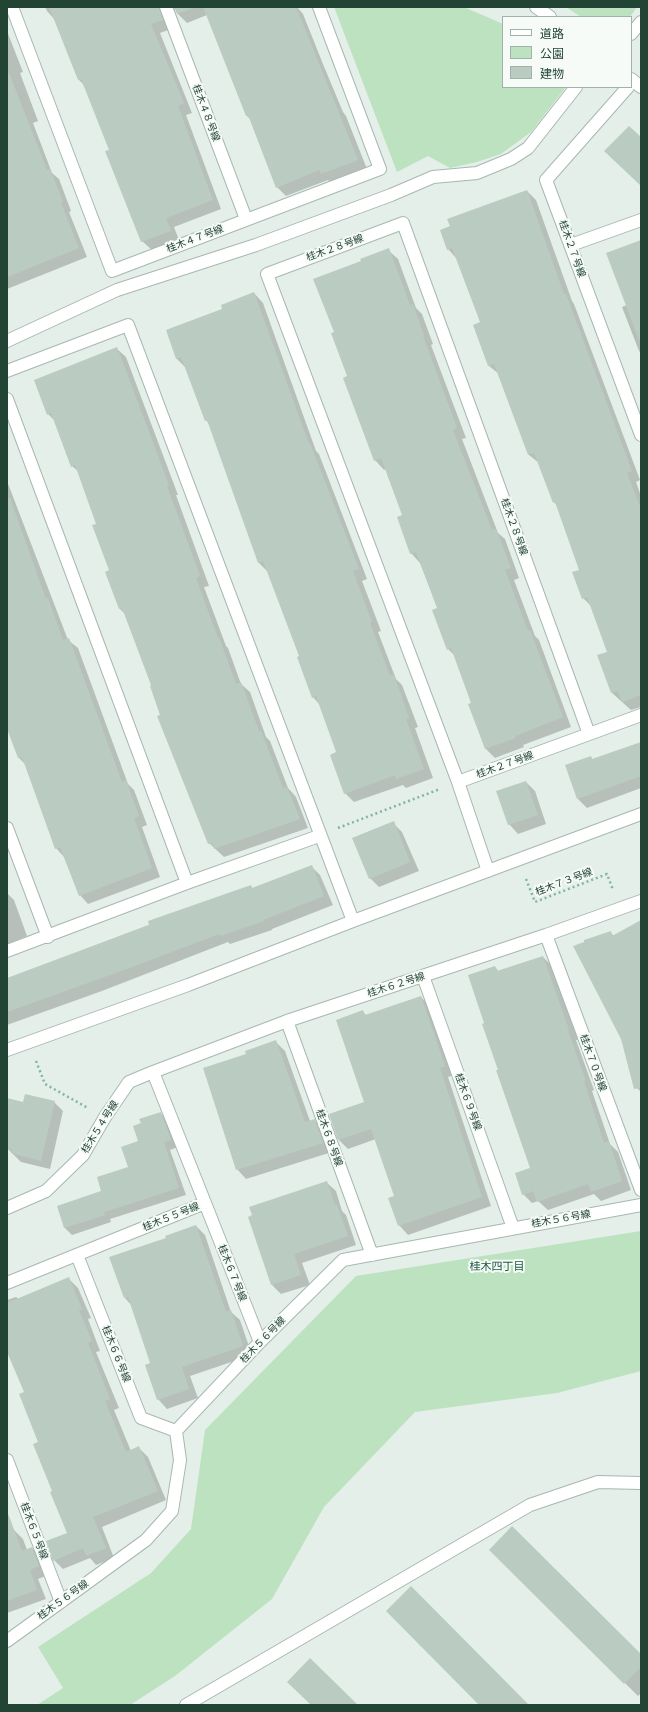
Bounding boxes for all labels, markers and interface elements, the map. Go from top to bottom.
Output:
legend [502,16,632,88]
text: 道路 [540,26,564,41]
text: 公園 [540,46,564,61]
text: 建物 [540,66,564,81]
street label: 桂木４８号線 [190,83,222,143]
street label: 桂木２７号線 [556,219,588,279]
street label: 桂木４７号線 [165,223,225,255]
street label: 桂木２８号線 [305,232,365,264]
street label: 桂木２８号線 [498,497,530,557]
street label: 桂木２７号線 [475,749,535,781]
street label: 桂木７３号線 [534,866,594,898]
street label: 桂木６２号線 [366,970,426,1000]
street label: 桂木７０号線 [577,1033,609,1093]
street label: 桂木６９号線 [452,1072,484,1132]
street label: 桂木５４号線 [79,1098,121,1156]
street label: 桂木６８号線 [313,1108,345,1168]
street label: 桂木５５号線 [141,1200,201,1234]
street label: 桂木５６号線 [530,1208,592,1230]
street label: 桂木６７号線 [215,1243,249,1303]
district label: 桂木四丁目 [470,1260,524,1274]
street label: 桂木５６号線 [238,1314,288,1366]
street label: 桂木６６号線 [99,1324,133,1384]
street label: 桂木６５号線 [18,1501,50,1561]
street label: 桂木５６号線 [35,1578,91,1622]

